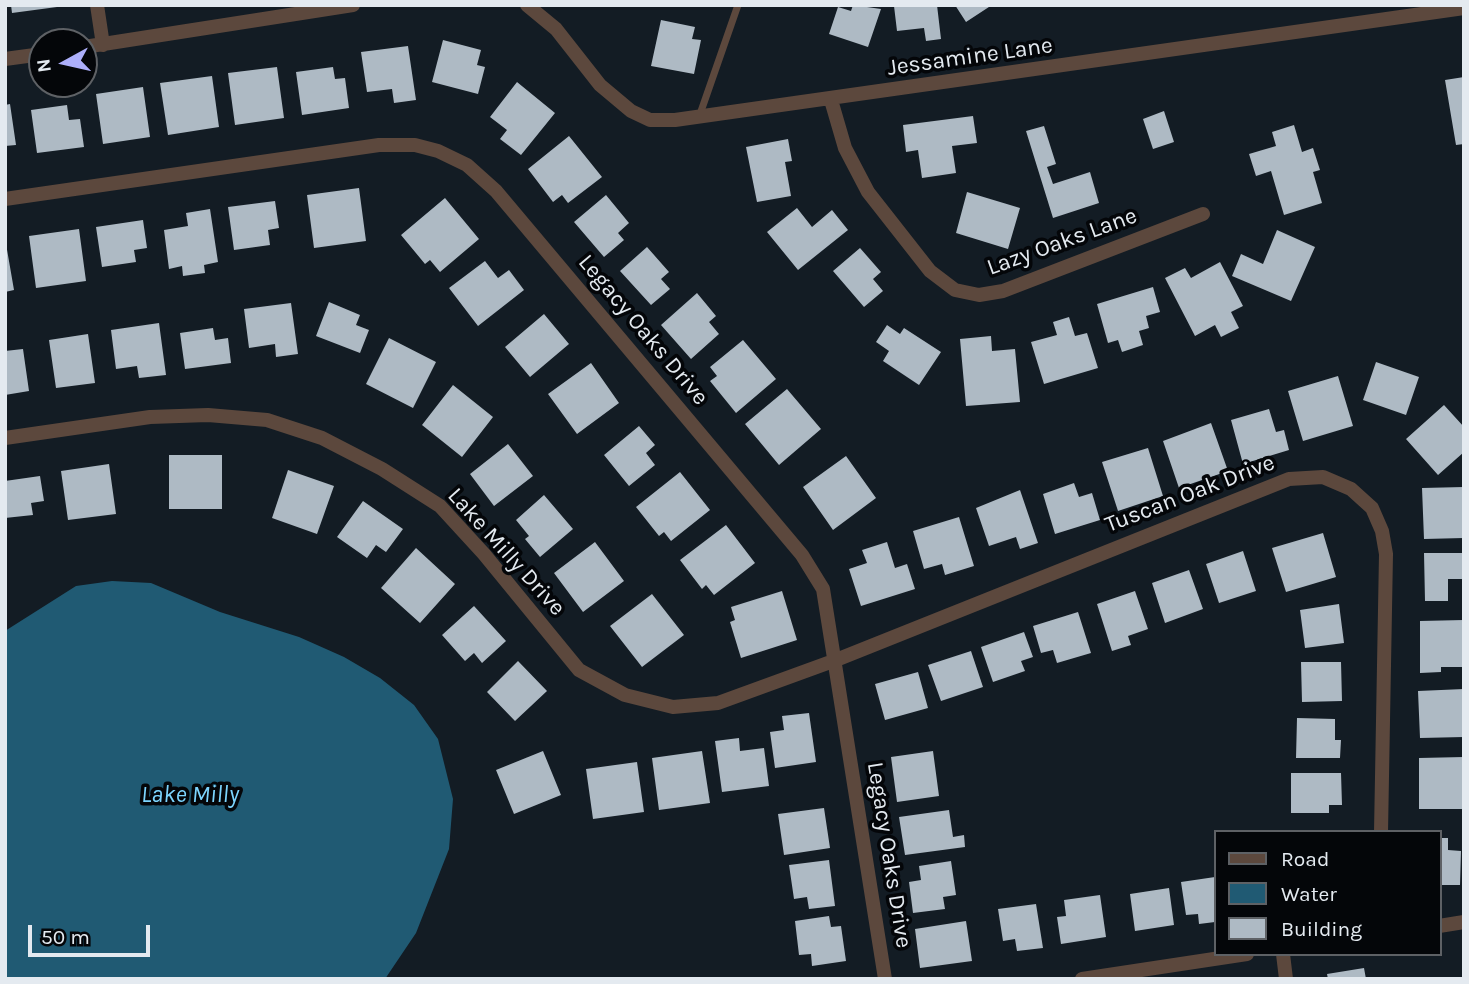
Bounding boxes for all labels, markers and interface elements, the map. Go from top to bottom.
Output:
north arrow [28,28,98,98]
street label: Jessamine Lane [886,32,1054,82]
text: N [32,57,56,74]
street label: Lazy Oaks Lane [983,202,1141,282]
street label: Legacy Oaks Drive [572,249,714,411]
street label: Tuscan Oak Drive [1101,449,1279,539]
street label: Lake Milly Drive [441,482,571,622]
street label: Legacy Oaks Drive [861,760,917,950]
water label: Lake Milly [141,781,239,809]
legend [1214,830,1441,956]
text: Road [1281,847,1329,871]
text: Water [1281,882,1337,906]
scale bar [32,911,154,955]
text: Building [1281,917,1362,941]
text: 50 m [41,925,90,949]

